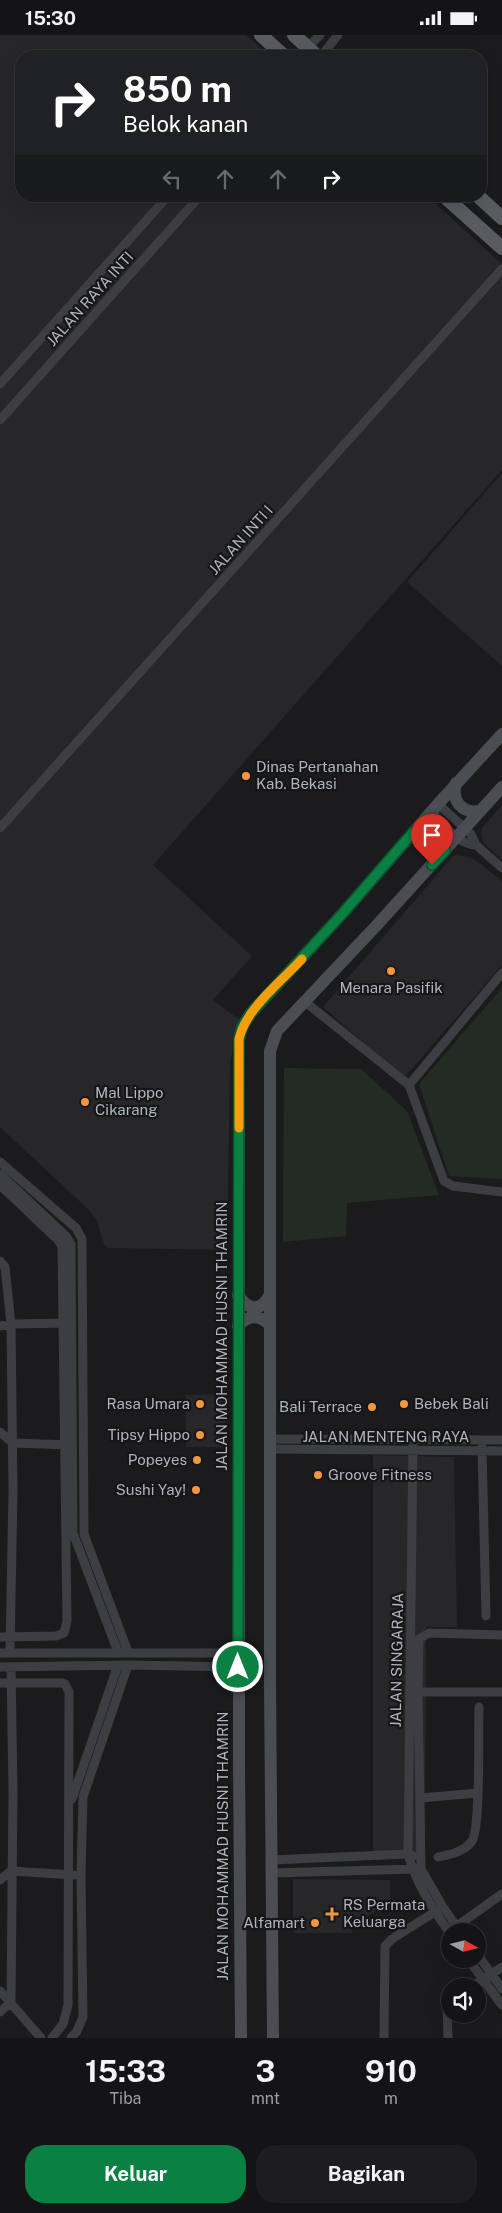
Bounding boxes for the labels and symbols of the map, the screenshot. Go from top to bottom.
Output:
street label: JALAN RAYA INTI [43,248,136,349]
street label: JALAN INTI I [205,502,276,578]
place label: Dinas Pertanahan Kab. Bekasi [256,758,378,792]
marker: Dinas Pertanahan Kab. Bekasi [240,770,252,782]
pin [411,814,453,865]
marker: Menara Pasifik [385,965,397,977]
place label: Menara Pasifik [339,979,443,996]
place label: Mal Lippo Cikarang [95,1084,164,1118]
marker: Mal Lippo Cikarang [79,1096,91,1108]
street label: JALAN MOHAMMAD HUSNI THAMRIN [213,1201,230,1471]
place label: Rasa Umara [107,1395,190,1412]
place label: Bebek Bali [414,1395,489,1412]
marker: Rasa Umara [194,1398,206,1410]
place label: Bali Terrace [279,1398,362,1415]
marker: Bebek Bali [398,1398,410,1410]
marker: Bali Terrace [366,1401,378,1413]
place label: Tipsy Hippo [108,1426,190,1443]
street label: JALAN MENTENG RAYA [302,1428,470,1445]
marker: Tipsy Hippo [194,1429,206,1441]
place label: Popeyes [128,1451,187,1468]
marker: Popeyes [191,1454,203,1466]
place label: Groove Fitness [328,1466,432,1483]
marker: Groove Fitness [312,1469,324,1481]
place label: Sushi Yay! [116,1481,186,1498]
marker: Sushi Yay! [190,1484,202,1496]
street label: JALAN SINGARAJA [387,1592,406,1727]
position arrow [211,1640,263,1692]
street label: JALAN MOHAMMAD HUSNI THAMRIN [214,1711,231,1981]
place label: RS Permata Keluarga [343,1896,425,1930]
marker: RS Permata Keluarga [325,1907,339,1921]
place label: Alfamart [243,1914,305,1931]
marker: Alfamart [309,1917,321,1929]
north arrow [441,1923,486,1967]

